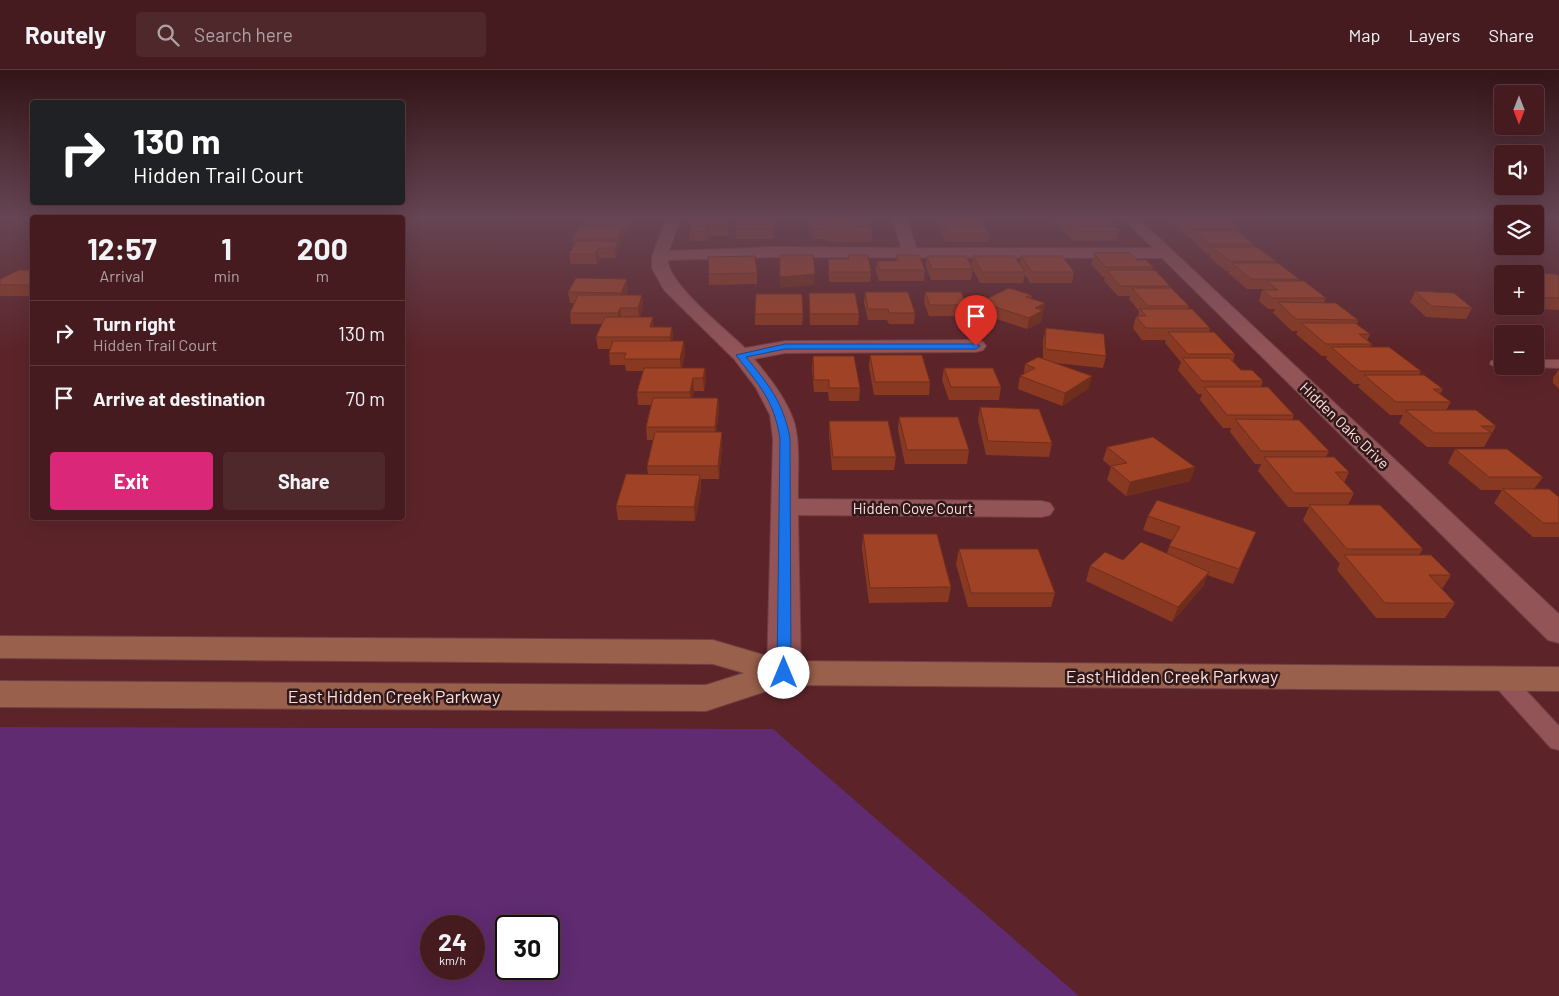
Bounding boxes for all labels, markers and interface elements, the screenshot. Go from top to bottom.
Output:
search box [136,12,486,57]
text: Routely [25,20,106,49]
icon: search [154,21,182,49]
text: Search here [194,23,293,46]
text: Map [1348,24,1380,46]
text: Layers [1408,24,1461,46]
text: Share [1489,24,1534,46]
north arrow [1494,85,1544,135]
map controls [1494,85,1544,375]
text: 130 m [133,119,220,161]
icon: right [50,120,115,185]
button: sound [1494,145,1544,195]
text: Hidden Trail Court [133,161,304,187]
button: layers [1494,205,1544,255]
text: 12:57 [87,230,157,266]
text: 1 [221,230,232,266]
text: 200 [297,230,348,266]
button: + [1494,265,1544,315]
text: Arrival [99,266,144,285]
text: min [214,266,240,285]
text: m [316,266,329,285]
pin [955,295,997,346]
icon: arrive [962,302,990,330]
text: Turn right [93,312,175,335]
icon: right [50,319,78,347]
text: 130 m [338,322,385,345]
button: − [1494,325,1544,375]
text: Hidden Trail Court [93,335,217,354]
street label: Hidden Oaks Drive [1297,378,1393,472]
icon: arrive [50,384,78,412]
text: Arrive at destination [93,387,265,410]
text: 70 m [346,387,385,410]
button: Exit [50,452,213,510]
button: Share [223,452,385,510]
street label: Hidden Cove Court [853,499,973,517]
position arrow [757,646,809,698]
street label: East Hidden Creek Parkway [1066,665,1278,687]
street label: East Hidden Creek Parkway [288,685,500,707]
speed limit sign: 30 [495,915,560,980]
text: 24 [438,926,467,956]
text: km/h [439,953,466,967]

